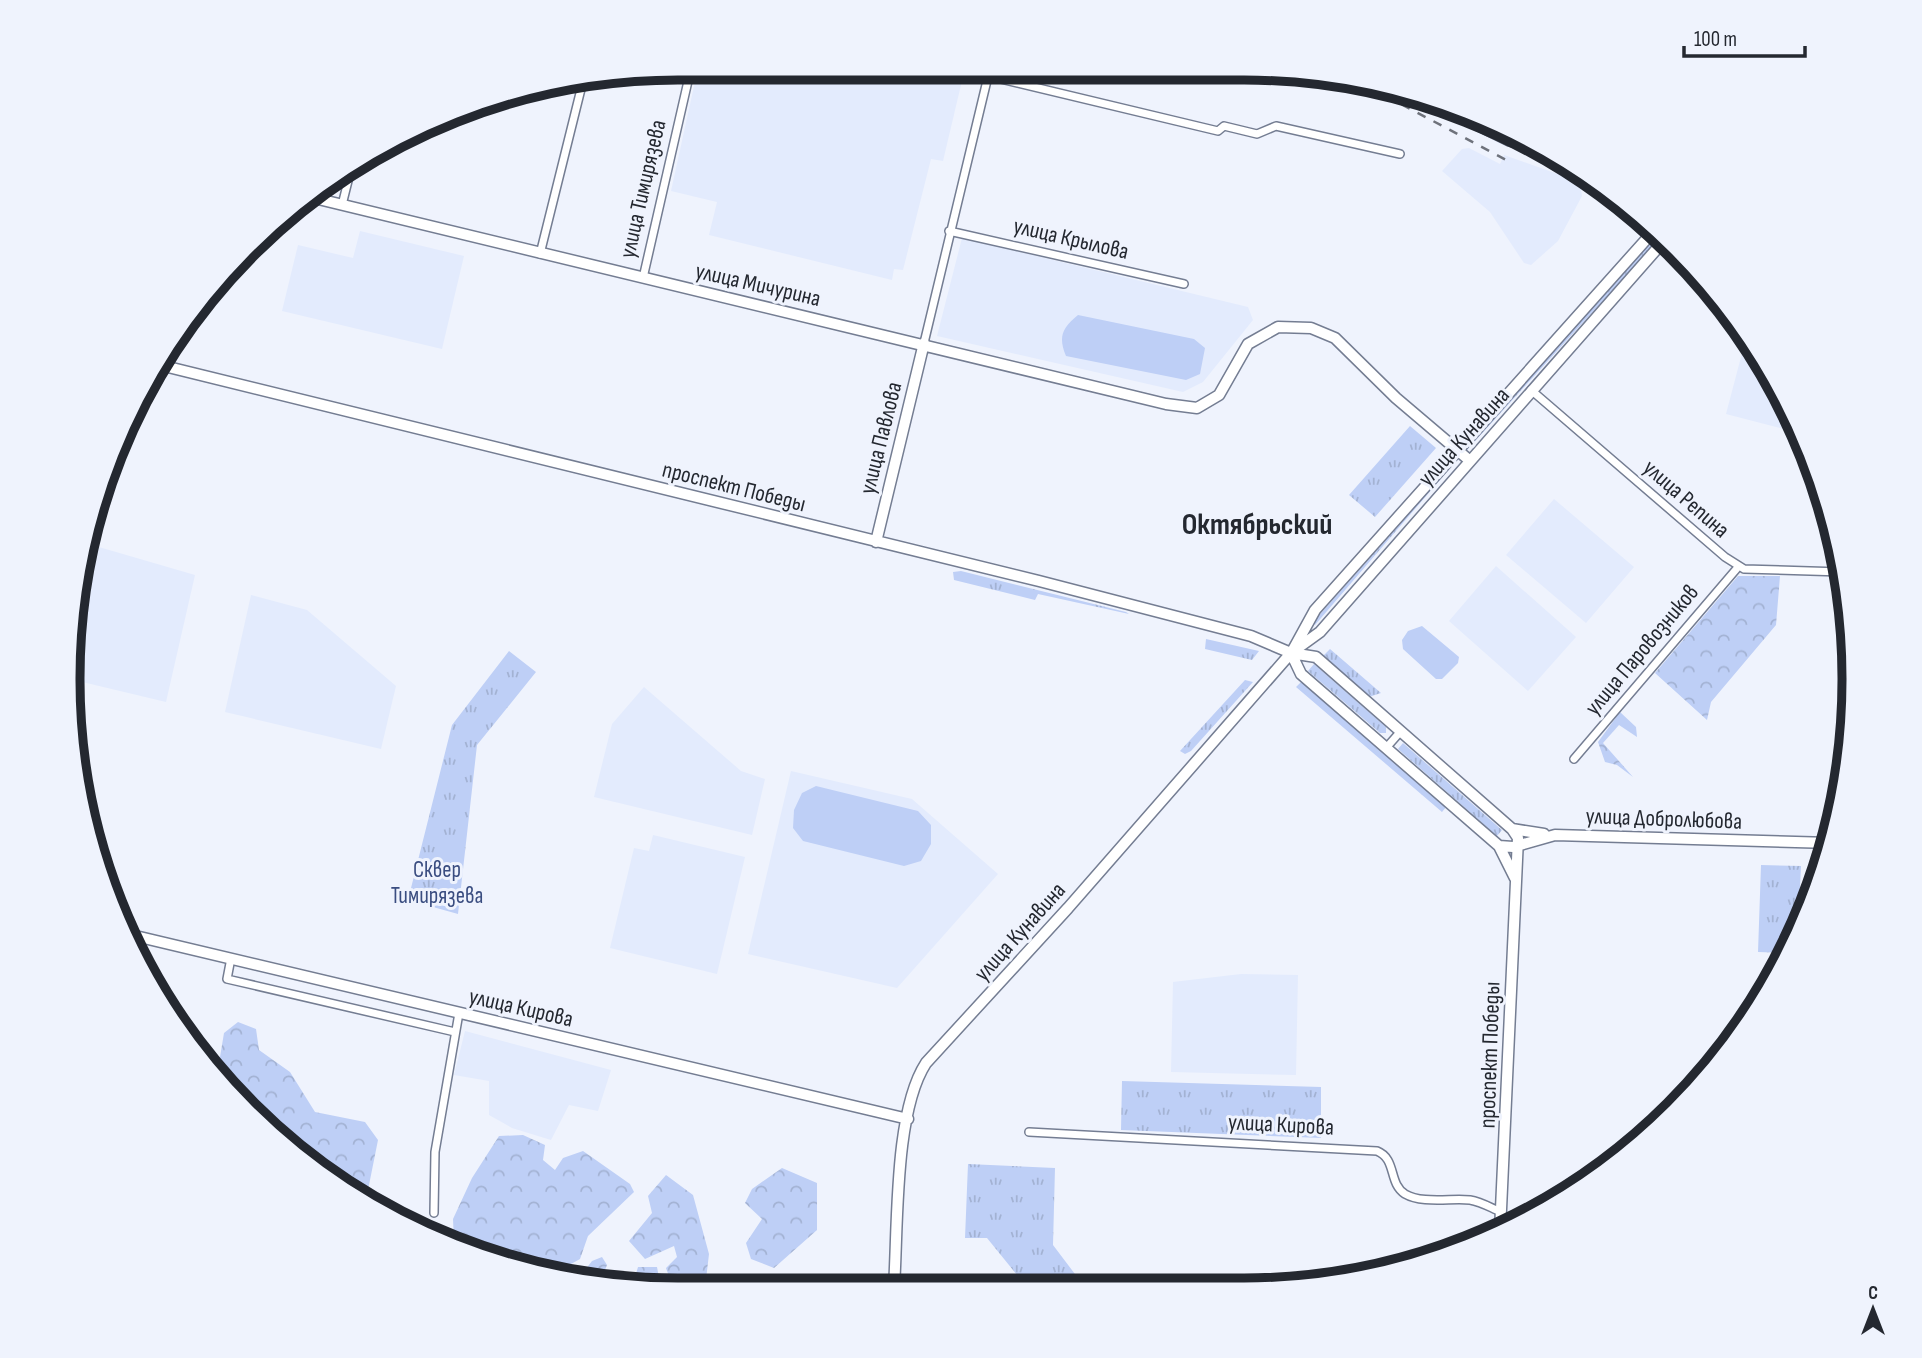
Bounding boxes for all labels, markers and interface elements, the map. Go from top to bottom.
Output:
scale bar [1684,14,1805,58]
text: 100 m [1694,27,1737,52]
street label: улица Тимирязева [613,117,673,261]
street label: улица Крылова [1011,212,1131,266]
street label: улица Мичурина [693,257,823,313]
street label: улица Павлова [854,379,908,497]
street label: улица Кунавина [1412,382,1516,492]
street label: улица Репина [1637,454,1735,544]
street label: проспект Победы [659,456,809,518]
district label: Октябрьский [1182,507,1332,543]
street label: улица Паровозников [1579,579,1705,721]
street label: улица Добролюбова [1585,802,1743,836]
park label: Сквер Тимирязева [391,856,483,910]
street label: улица Кунавина [968,877,1072,987]
street label: проспект Победы [1473,981,1507,1129]
street label: улица Кирова [466,982,576,1034]
street label: улица Кирова [1227,1108,1335,1142]
north arrow [1838,1274,1908,1344]
text: С [1868,1282,1878,1305]

